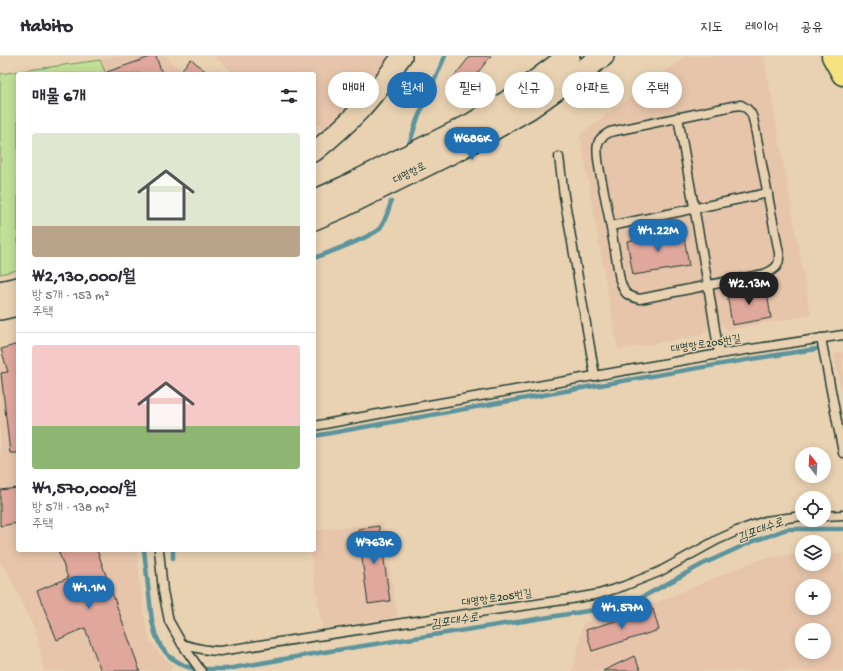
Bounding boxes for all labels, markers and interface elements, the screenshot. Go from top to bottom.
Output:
text: Habito [20,16,73,39]
text: 지도 [700,20,723,37]
text: 레이어 [745,20,778,37]
text: 공유 [800,20,823,37]
chip: 매매 [328,72,379,108]
chip: 월세 [387,72,437,108]
chip: 필터 [445,72,496,108]
chip: 신규 [504,72,554,108]
chip: 아파트 [562,72,624,108]
chip: 주택 [632,72,682,108]
icon: filters [278,85,300,107]
text: 매물 6개 [32,88,86,108]
pin: ₩686K [444,127,500,161]
text: ₩686K [453,132,491,147]
icon: home [130,159,202,231]
street label: 대명항로 [392,161,429,187]
pin: ₩1.22M [625,219,691,253]
text: ₩1.22M [638,224,678,239]
text: ₩2,130,000/월 [32,268,136,288]
pin: ₩2.13M [716,272,782,306]
text: ₩2.13M [728,277,770,292]
text: 방 5개 · 153 m² [32,289,109,304]
text: 주택 [32,305,53,320]
street label: 대명항로205번길 [670,333,742,356]
icon: home [130,371,202,443]
north arrow [795,447,831,483]
map controls [795,447,831,659]
text: ₩1,570,000/월 [32,480,136,500]
button: locate [795,491,831,527]
text: 방 5개 · 138 m² [32,501,110,516]
water label: 김포대수로 [736,516,786,546]
text: 주택 [32,517,53,532]
pin: ₩763K [346,531,402,565]
button: layers [795,535,831,571]
text: ₩763K [356,536,392,551]
pin: ₩1.1M [61,576,117,610]
button: + [795,579,831,615]
text: ₩1.1M [72,581,106,596]
street label: 대명항로205번길 [461,587,533,610]
pin: ₩1.57M [589,596,655,630]
text: ₩1.57M [601,601,643,616]
water label: 김포대수로 [430,611,480,633]
button: − [795,623,831,659]

